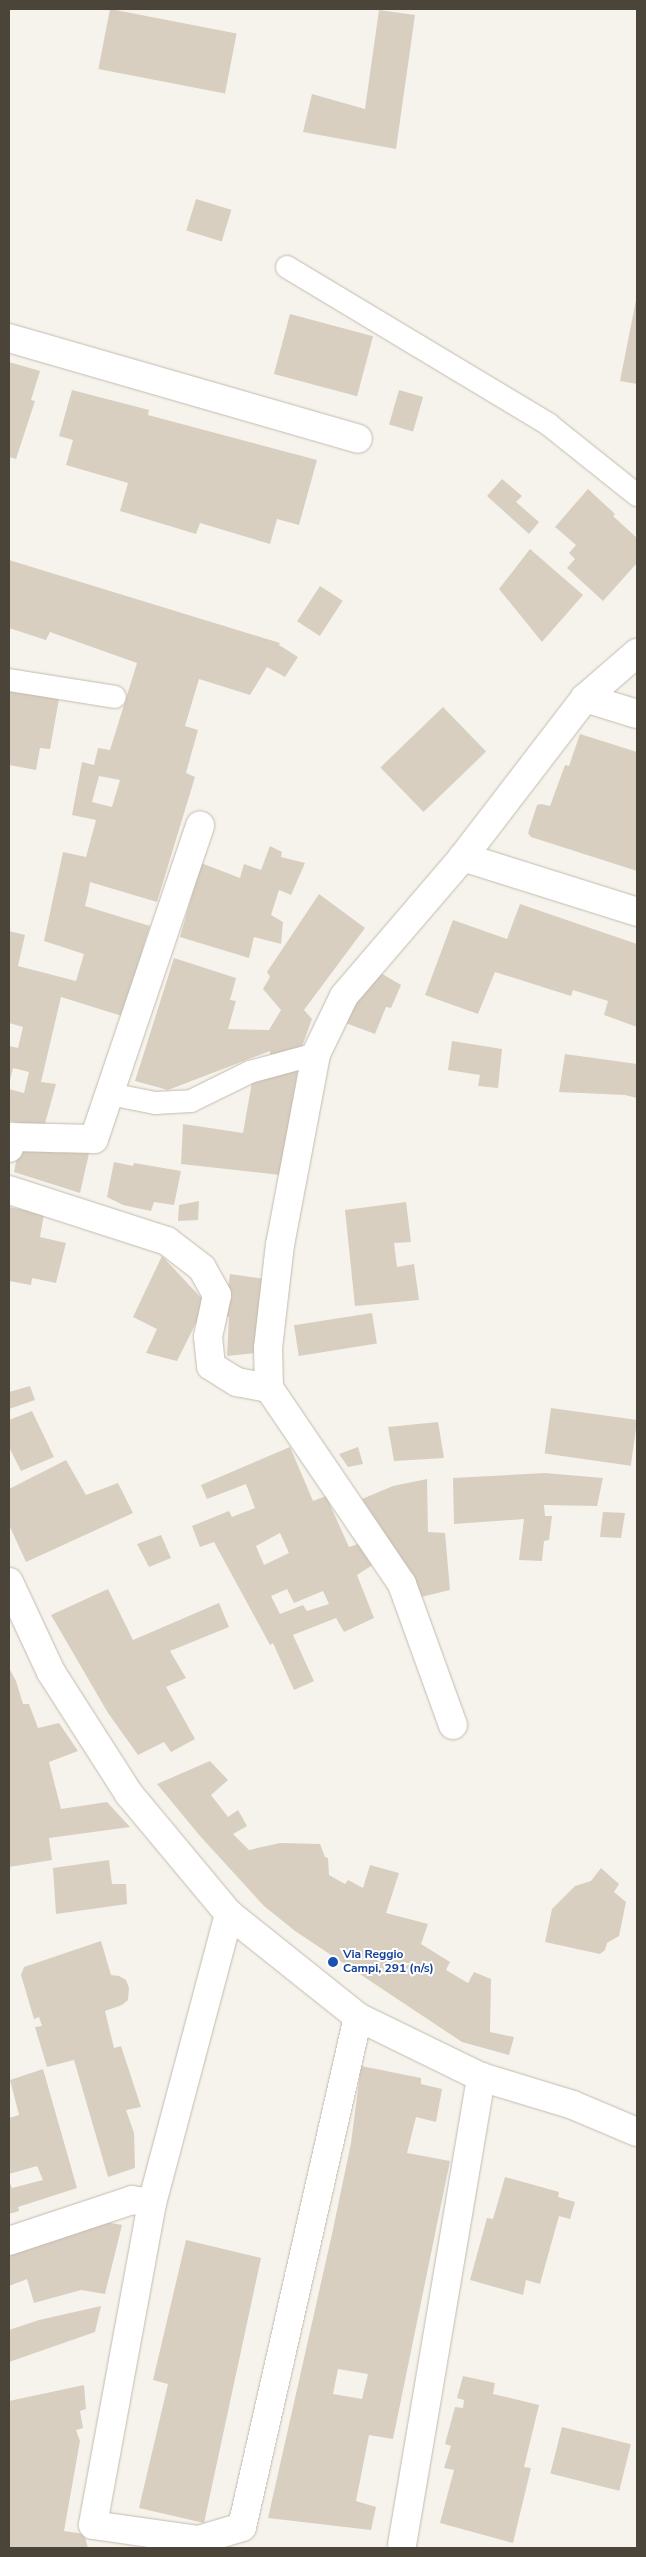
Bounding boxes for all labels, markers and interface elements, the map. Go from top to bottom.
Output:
place label: Via Reggio Campi, 291 (n/s) [343,1948,434,1976]
marker: Via Reggio Campi, 291 (n/s) [327,1956,339,1968]

